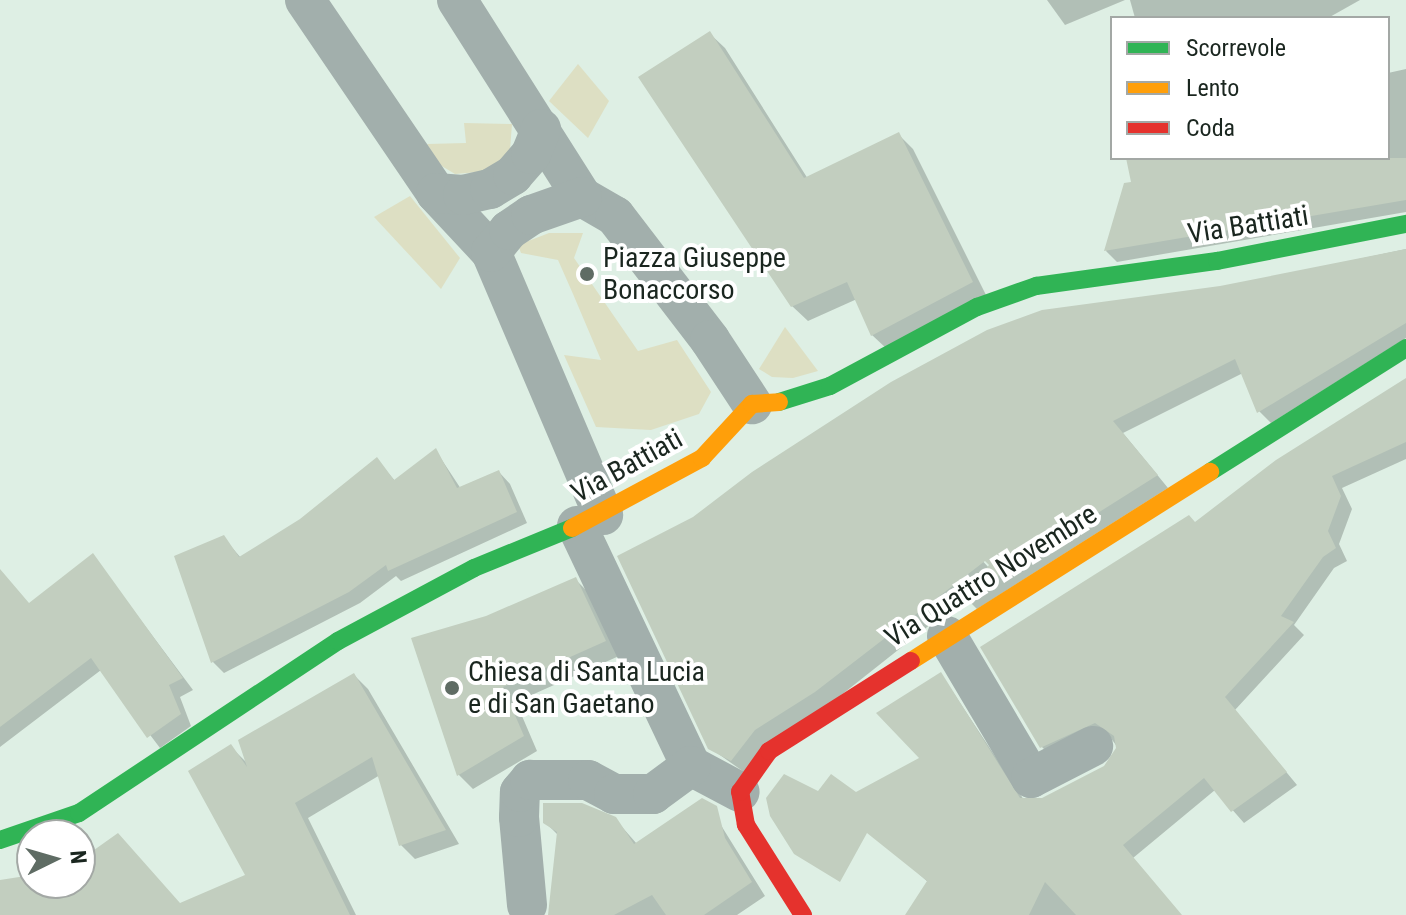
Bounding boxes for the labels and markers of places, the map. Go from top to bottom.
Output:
place label: Piazza Giuseppe Bonaccorso [603,241,786,307]
marker: Piazza Giuseppe Bonaccorso [578,265,596,283]
place label: Chiesa di Santa Lucia e di San Gaetano [468,655,705,721]
marker: Chiesa di Santa Lucia e di San Gaetano [443,679,461,697]

